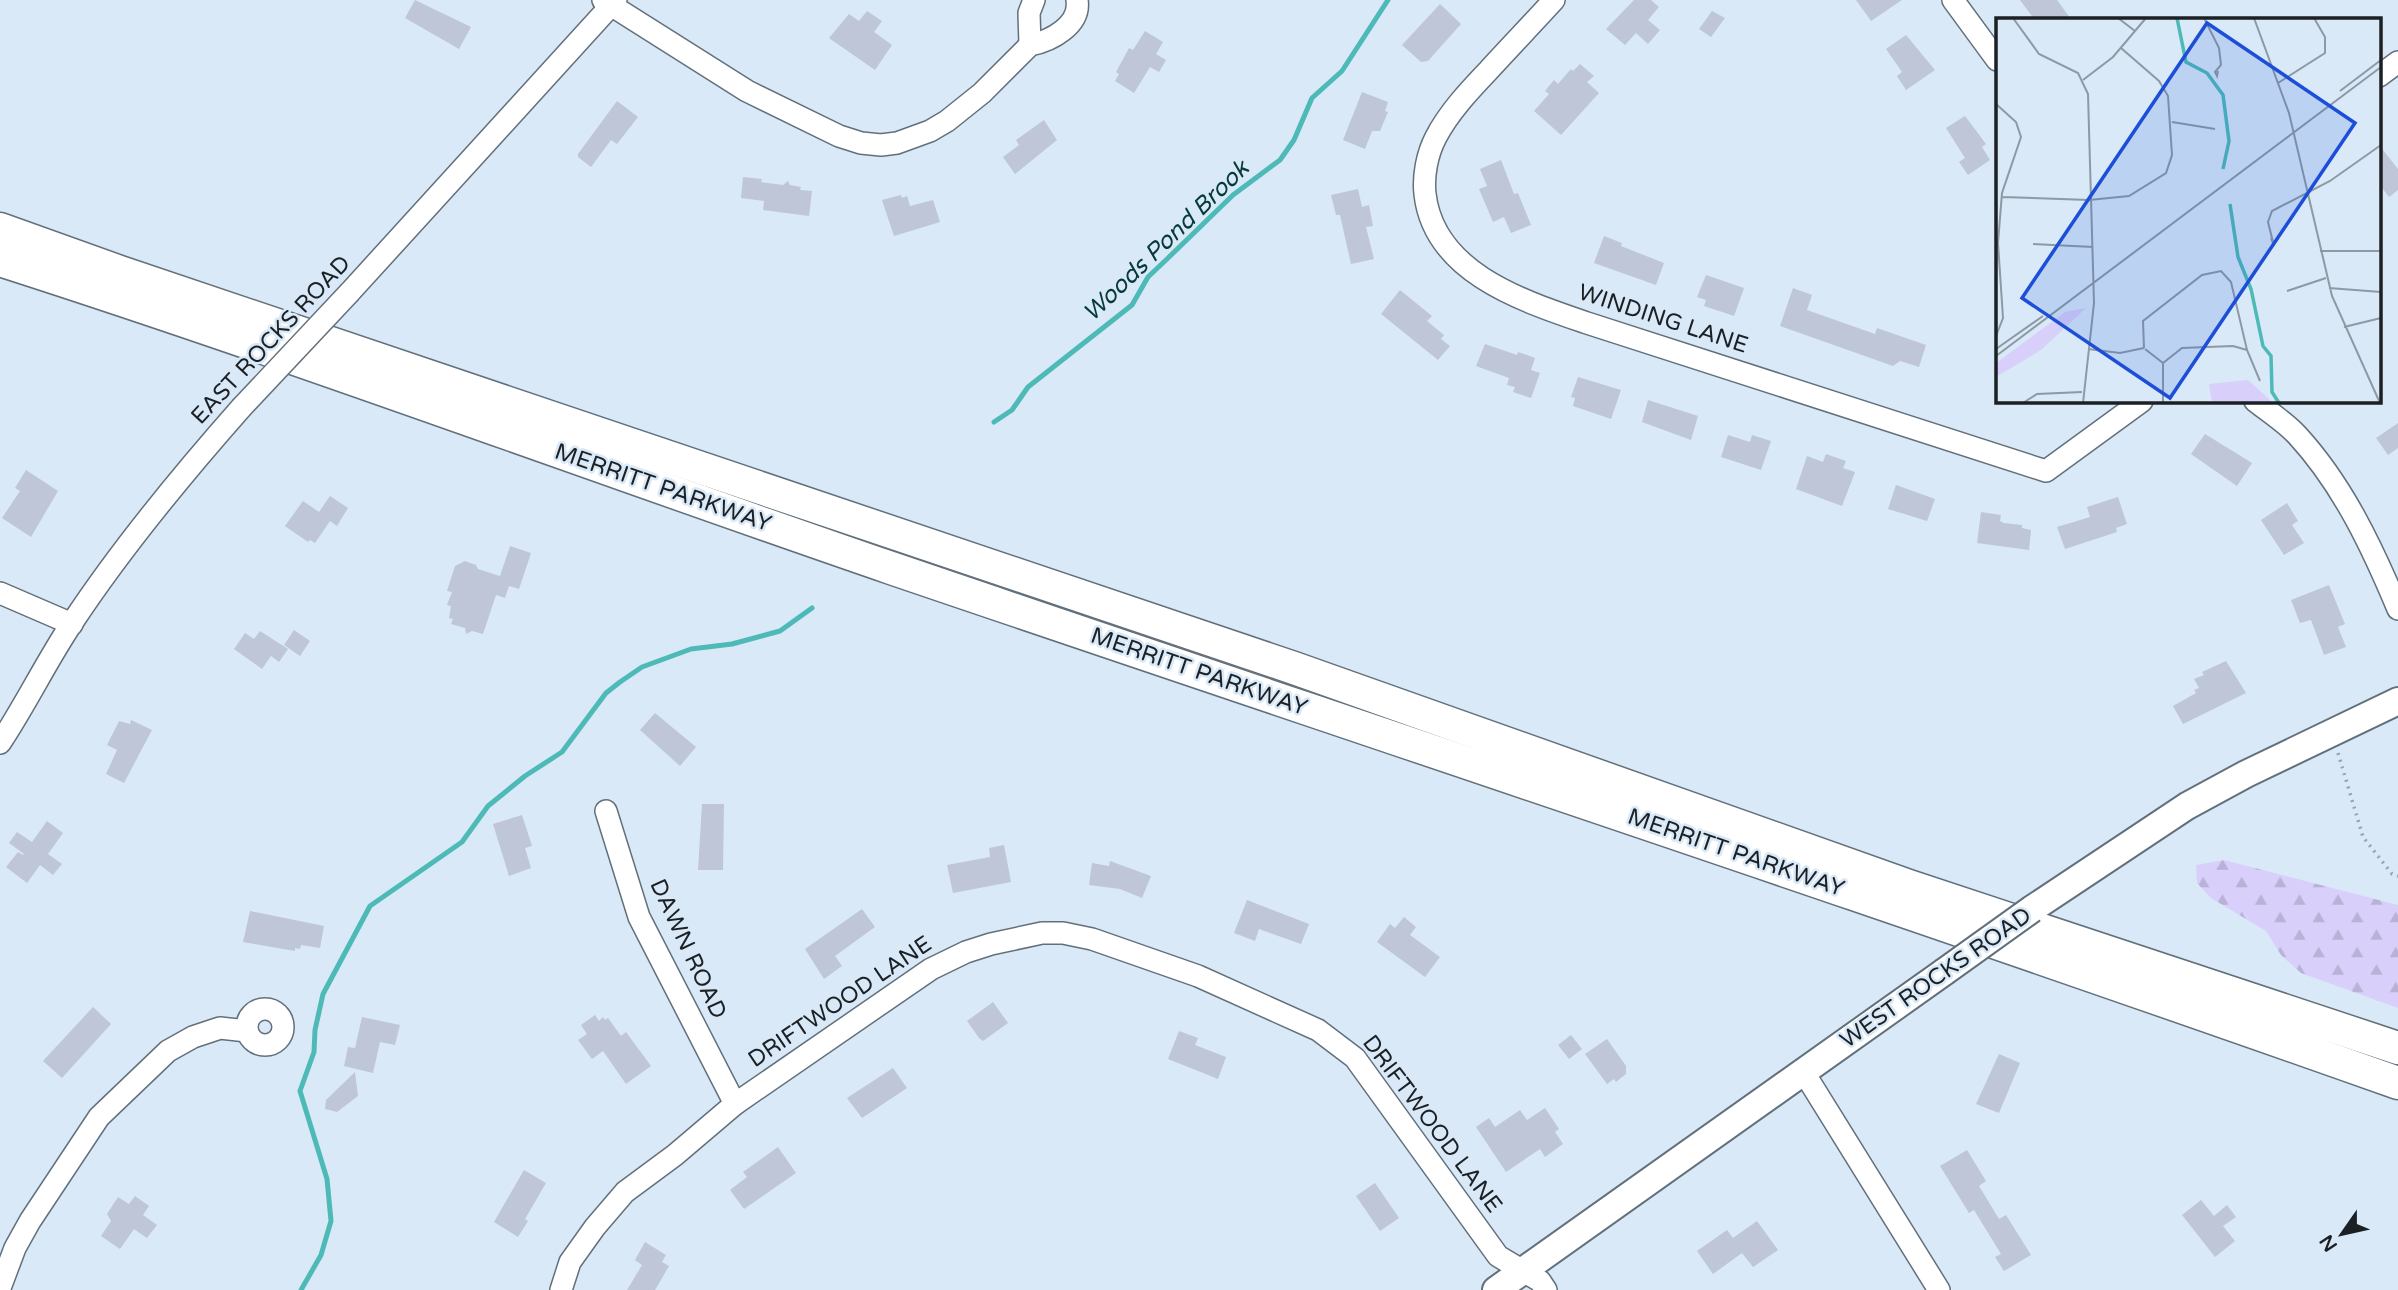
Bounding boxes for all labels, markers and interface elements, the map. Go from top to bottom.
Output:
inset map [1996,18,2380,402]
water label: Woods Pond Brook [1077,153,1256,328]
street label: EAST ROCKS ROAD [185,250,357,430]
street label: WINDING LANE [1574,278,1752,360]
street label: MERRITT PARKWAY [551,438,775,538]
street label: MERRITT PARKWAY [1087,622,1311,722]
street label: MERRITT PARKWAY [1624,803,1848,903]
street label: DAWN ROAD [643,875,733,1023]
street label: WEST ROCKS ROAD [1835,901,2037,1055]
street label: DRIFTWOOD LANE [743,930,937,1074]
street label: DRIFTWOOD LANE [1356,1030,1508,1218]
north arrow [2307,1199,2377,1269]
text: N [2315,1230,2342,1255]

